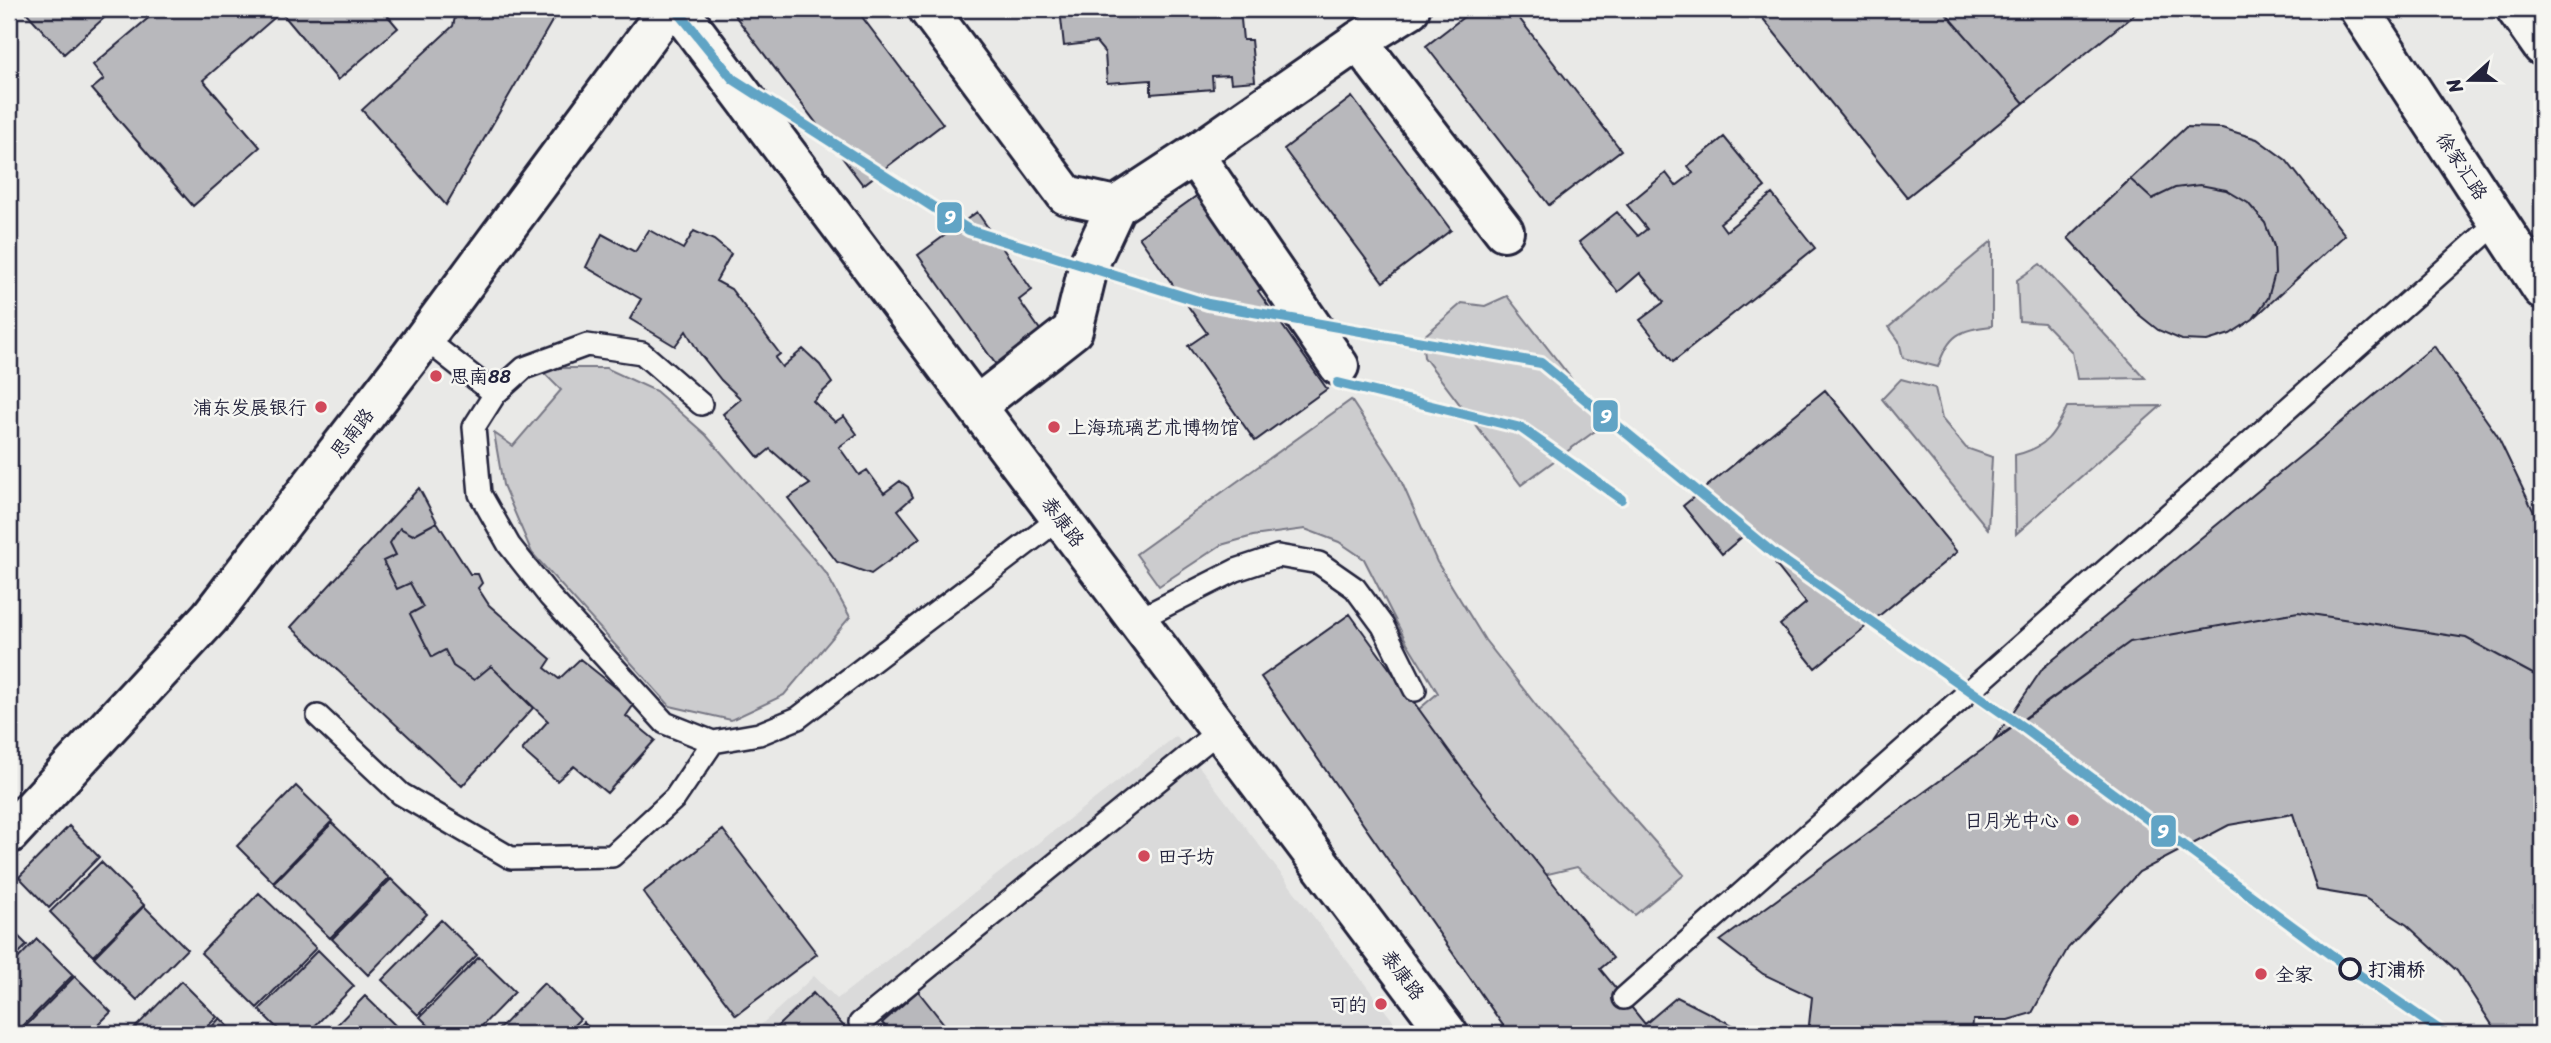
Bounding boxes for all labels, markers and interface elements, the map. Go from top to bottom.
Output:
north arrow [2436,46,2506,116]
text: N [2437,73,2473,99]
street label: 徐家汇路 [2427,125,2497,207]
line badge: 9 [936,201,963,234]
text: 9 [944,201,956,234]
place label: 思南88 [450,360,511,393]
marker: 思南88 [428,368,444,384]
place label: 浦东发展银行 [193,391,307,424]
marker: 浦东发展银行 [313,399,329,415]
line badge: 9 [1592,399,1619,433]
street label: 思南路 [321,400,383,466]
text: 9 [1600,400,1612,433]
place label: 上海琉璃艺术博物馆 [1068,411,1239,444]
marker: 上海琉璃艺术博物馆 [1046,419,1062,435]
street label: 泰康路 [1033,489,1093,555]
place label: 日月光中心 [1964,804,2059,837]
marker: 日月光中心 [2065,812,2081,828]
line badge: 9 [2150,814,2177,848]
text: 9 [2157,815,2169,848]
place label: 田子坊 [1158,840,1215,873]
marker: 田子坊 [1136,848,1152,864]
street label: 泰康路 [1373,942,1433,1008]
place label: 打浦桥 [2368,953,2425,986]
place label: 全家 [2275,958,2313,991]
marker: 打浦桥 [2339,958,2361,980]
marker: 全家 [2253,966,2269,982]
place label: 可的 [1329,988,1367,1021]
marker: 可的 [1373,996,1389,1012]

